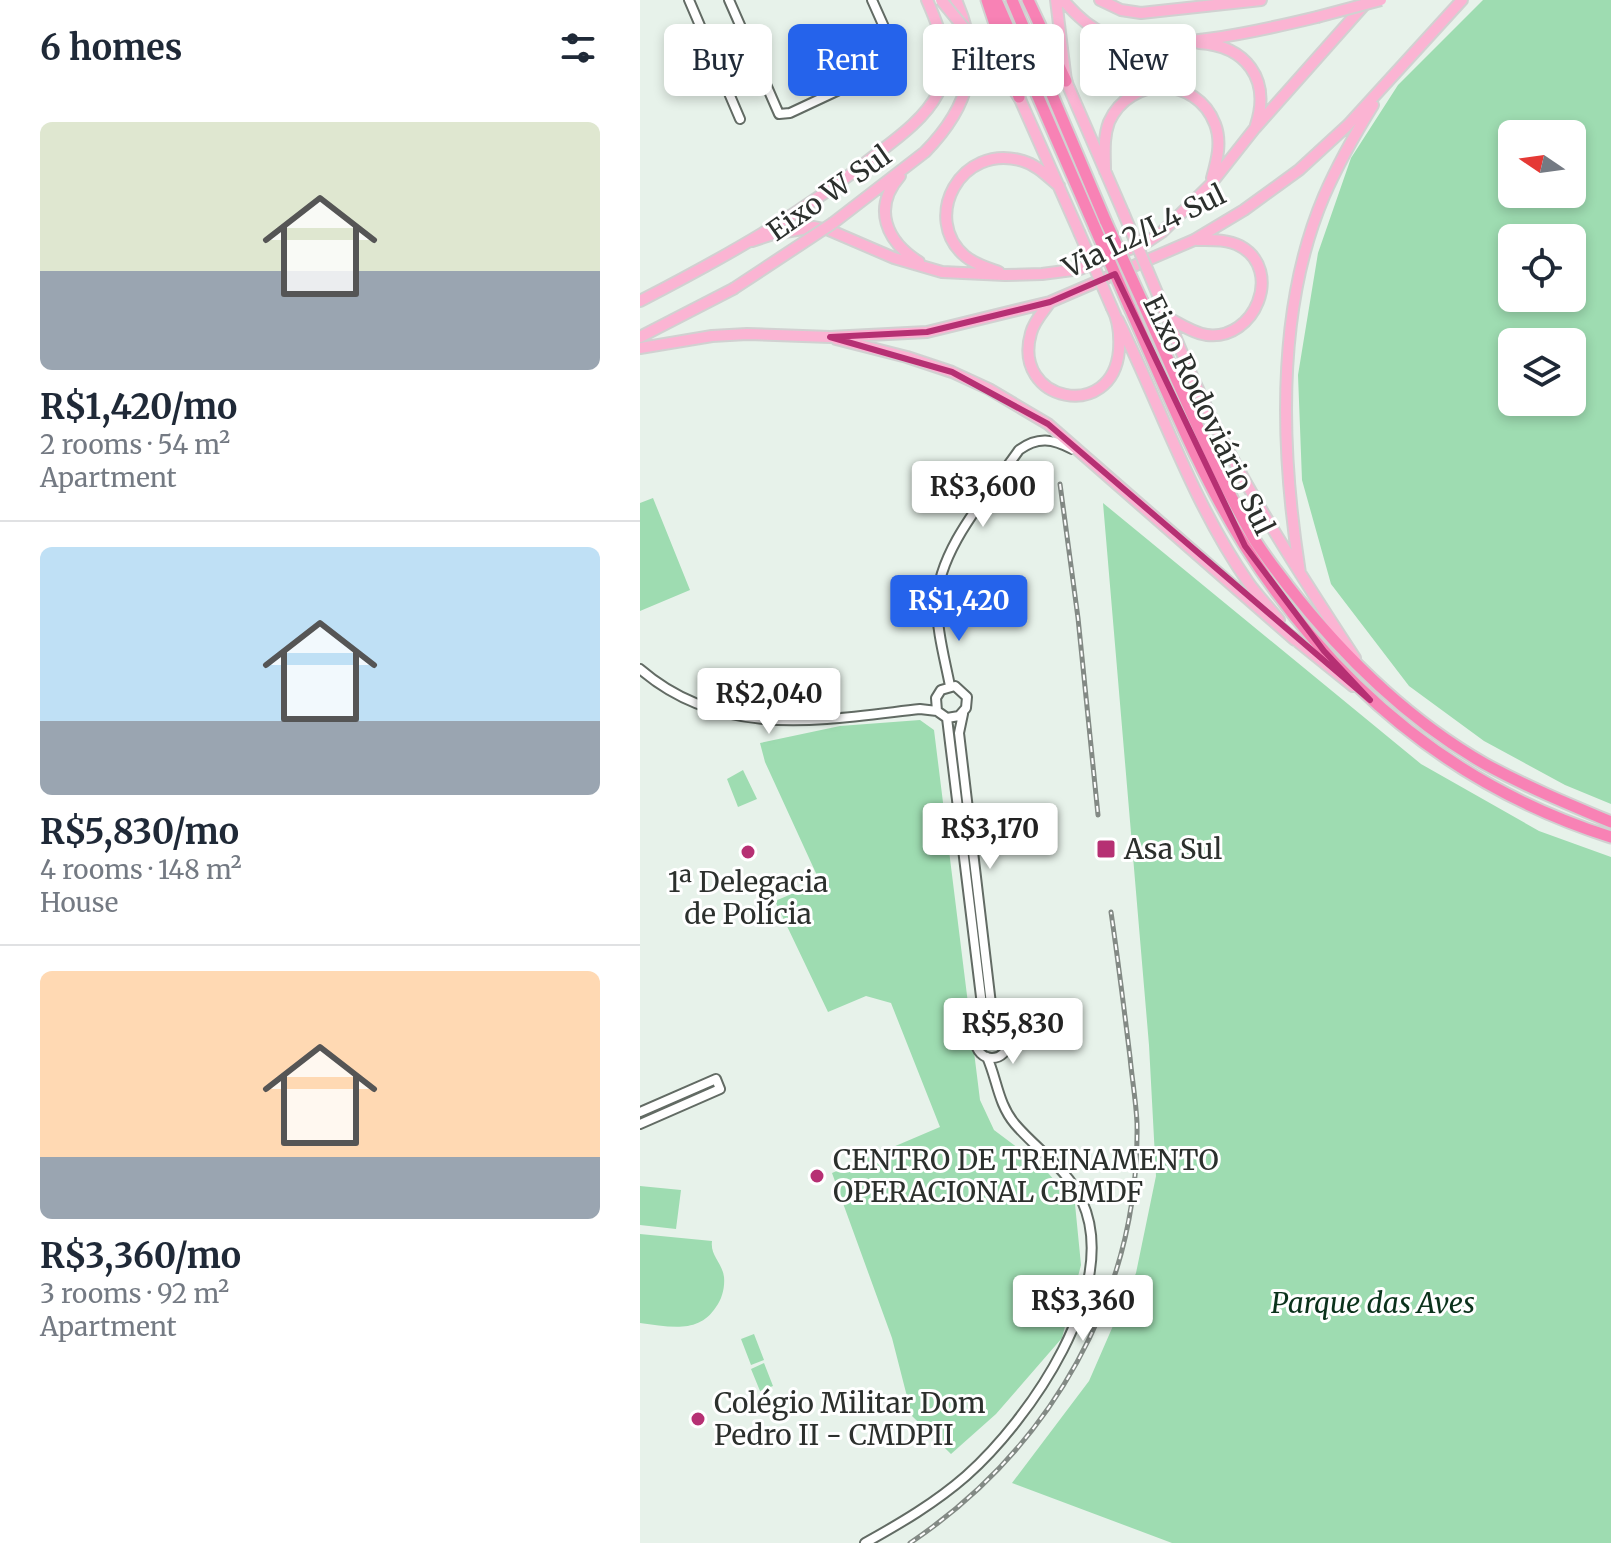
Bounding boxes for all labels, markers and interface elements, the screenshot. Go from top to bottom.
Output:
chip: Buy [664,24,772,96]
chip: Rent [788,24,907,96]
chip: Filters [923,24,1064,96]
chip: New [1080,24,1196,96]
icon: filters [556,26,600,70]
text: 6 homes [40,27,182,69]
north arrow [1498,120,1586,208]
map controls [1498,120,1586,416]
street label: Eixo W Sul [760,137,898,249]
icon: home [248,174,392,318]
street label: Via L2/L4 Sul [1056,176,1232,286]
button: locate [1498,224,1586,312]
street label: Eixo Rodoviário Sul [1135,289,1283,541]
button: layers [1498,328,1586,416]
text: R$1,420/mo [40,386,237,428]
text: 2 rooms · 54 m² [40,428,230,461]
text: Apartment [40,461,177,494]
pin: R$3,600 [909,461,1057,529]
text: R$3,600 [930,470,1036,503]
pin: R$1,420 [885,575,1033,643]
text: R$1,420 [908,584,1010,617]
icon: home [248,599,392,743]
pin: R$2,040 [695,668,843,736]
text: R$2,040 [715,677,823,710]
pin: R$3,170 [916,803,1064,871]
text: R$5,830/mo [40,811,239,853]
text: R$3,170 [941,812,1039,845]
place label: Asa Sul [1123,831,1223,867]
marker: Asa Sul [1095,838,1117,860]
marker: 1ª Delegacia de Polícia [739,843,757,861]
text: 4 rooms · 148 m² [40,853,242,886]
place label: 1ª Delegacia de Polícia [668,864,828,932]
text: House [40,886,118,919]
pin: R$5,830 [939,998,1087,1066]
text: R$5,830 [962,1007,1064,1040]
icon: home [248,1023,392,1167]
place label: CENTRO DE TREINAMENTO OPERACIONAL CBMDF [833,1142,1219,1210]
marker: CENTRO DE TREINAMENTO OPERACIONAL CBMDF [808,1167,826,1185]
text: R$3,360/mo [40,1235,241,1277]
pin: R$3,360 [1009,1275,1157,1343]
text: 3 rooms · 92 m² [40,1277,229,1310]
text: R$3,360 [1031,1284,1135,1317]
park label: Parque das Aves [1271,1285,1475,1321]
text: Apartment [40,1310,177,1343]
place label: Colégio Militar Dom Pedro II - CMDPII [714,1385,986,1453]
marker: Colégio Militar Dom Pedro II - CMDPII [689,1410,707,1428]

